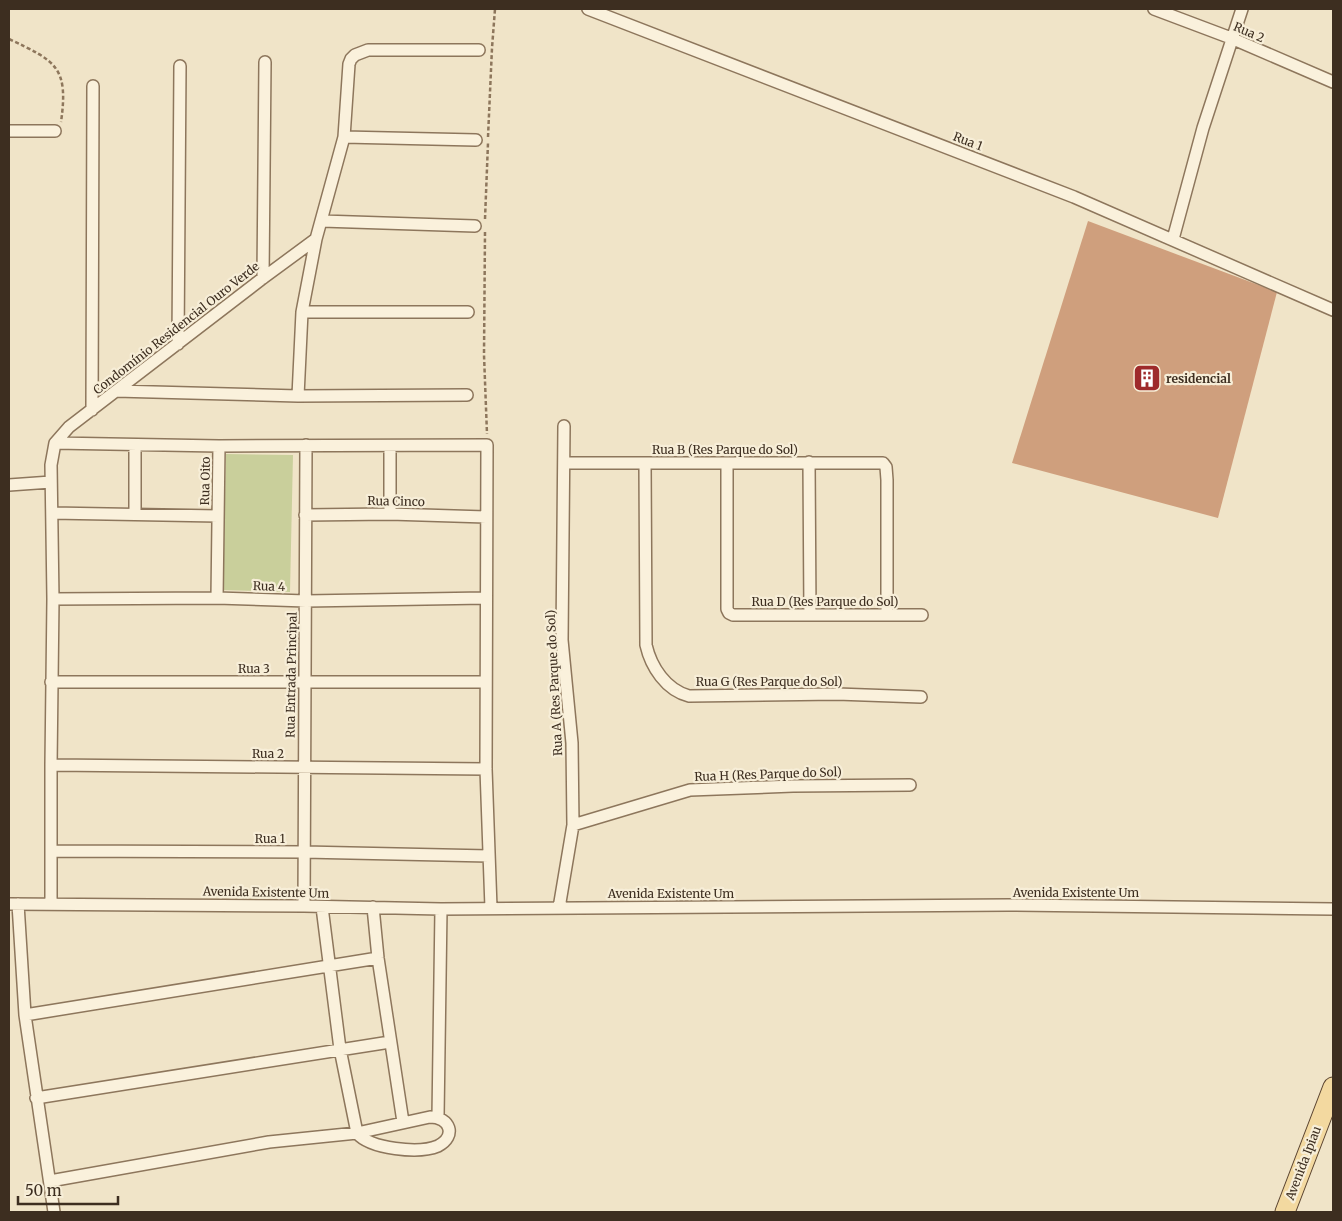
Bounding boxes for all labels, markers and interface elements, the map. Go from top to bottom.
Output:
street label: Rua 2 [1231,19,1267,45]
street label: Rua 1 [951,129,985,154]
street label: Condomínio Residencial Ouro Verde [90,259,262,397]
building icon: residencial [1132,363,1162,393]
place label: residencial [1166,371,1231,386]
street label: Rua B (Res Parque do Sol) [652,442,798,457]
street label: Rua Oito [197,456,213,506]
street label: Rua Cinco [367,493,425,509]
street label: Rua 4 [253,578,286,594]
street label: Rua D (Res Parque do Sol) [752,594,898,609]
street label: Rua A (Res Parque do Sol) [543,610,565,756]
street label: Rua Entrada Principal [282,612,300,738]
street label: Rua 3 [238,661,270,676]
street label: Rua G (Res Parque do Sol) [696,674,842,689]
street label: Rua 2 [252,746,284,761]
street label: Rua H (Res Parque do Sol) [694,764,842,784]
street label: Rua 1 [255,831,286,846]
street label: Avenida Existente Um [202,883,329,901]
street label: Avenida Existente Um [1012,885,1139,900]
street label: Avenida Existente Um [607,886,734,901]
street label: Avenida Ipiau [1282,1123,1324,1203]
scale bar [18,1174,118,1206]
text: 50 m [25,1181,62,1200]

